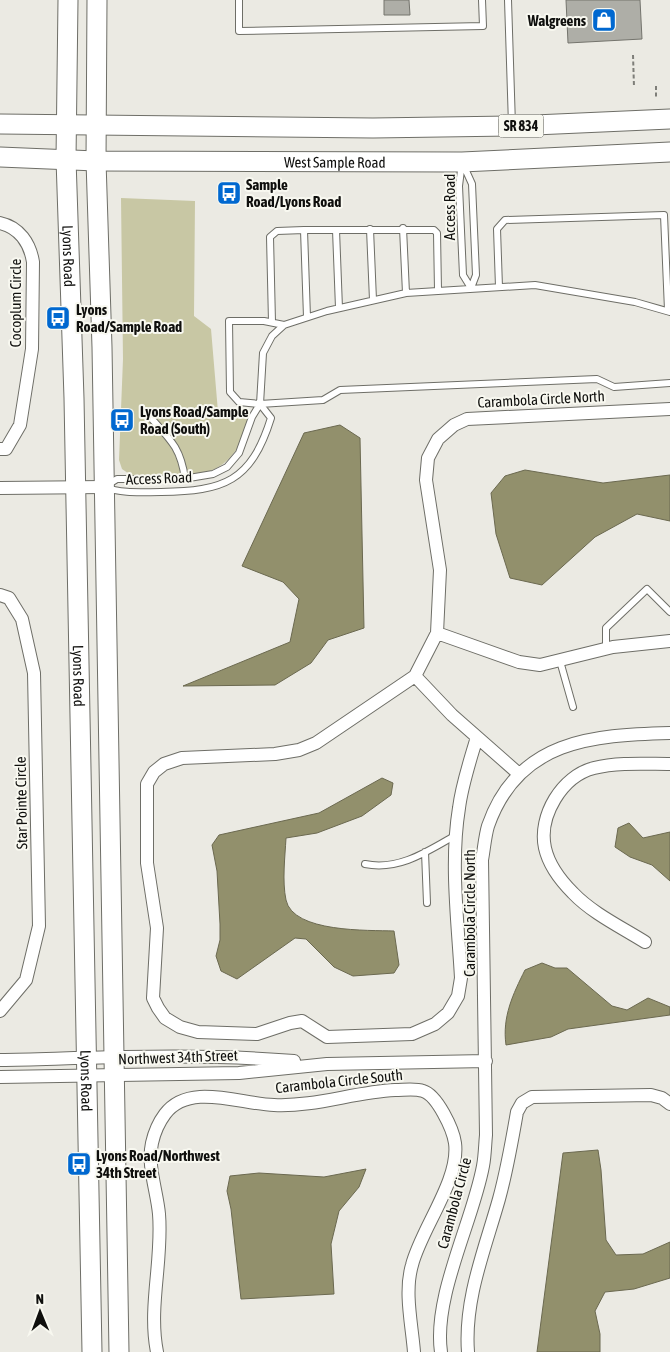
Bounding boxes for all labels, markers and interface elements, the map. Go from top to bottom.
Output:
shop icon: Walgreens [591,7,617,33]
place label: Walgreens [527,12,587,29]
road number: SR 834 [498,114,544,138]
street label: West Sample Road [284,153,386,170]
street label: Access Road [441,174,458,240]
place label: Sample Road/Lyons Road [246,176,341,210]
bus stop icon: Sample Road/Lyons Road [216,180,242,206]
street label: Lyons Road [60,225,79,287]
street label: Cocoplum Circle [7,259,24,347]
place label: Lyons Road/Sample Road [76,301,182,335]
bus stop icon: Lyons Road/Sample Road [45,305,71,331]
street label: Carambola Circle North [477,387,605,411]
place label: Lyons Road/Sample Road (South) [140,403,249,437]
bus stop icon: Lyons Road/Sample Road (South) [109,407,135,433]
street label: Access Road [125,468,193,488]
street label: Lyons Road [70,645,88,707]
street label: Star Pointe Circle [12,756,30,850]
street label: Carambola Circle North [461,849,478,977]
street label: Northwest 34th Street [118,1046,238,1068]
street label: Lyons Road [78,1050,96,1112]
street label: Carambola Circle South [275,1066,403,1096]
place label: Lyons Road/Northwest 34th Street [96,1147,220,1181]
bus stop icon: Lyons Road/Northwest 34th Street [66,1151,92,1177]
street label: Carambola Circle [434,1155,474,1250]
north arrow [15,1287,65,1337]
text: N [36,1291,44,1307]

